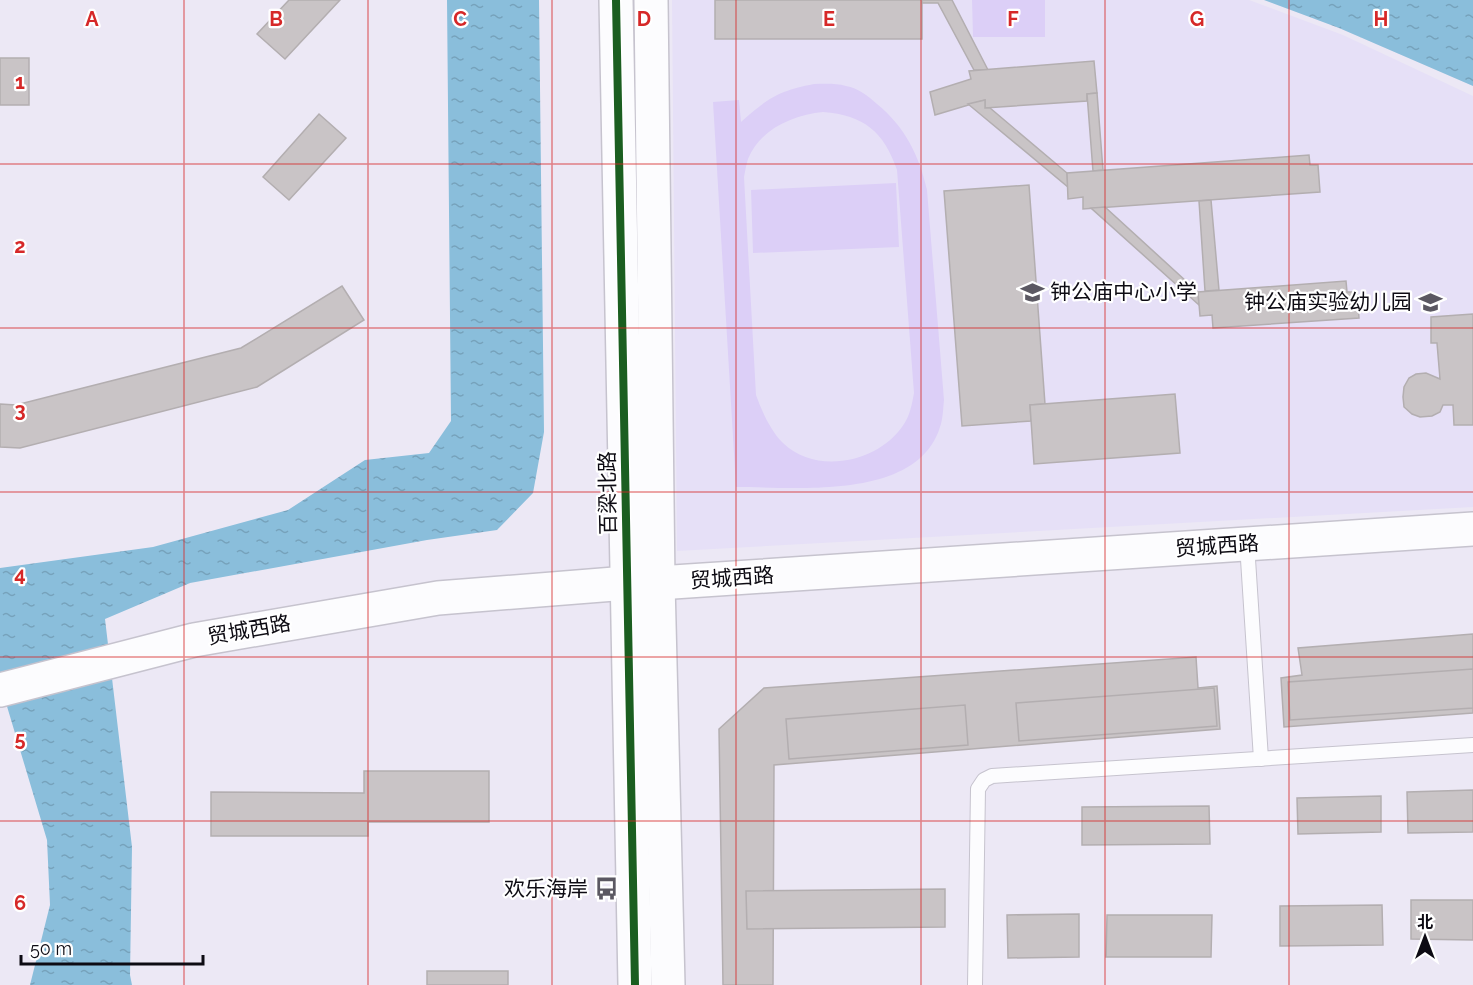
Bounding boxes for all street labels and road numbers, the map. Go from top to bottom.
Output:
street label: 百梁北路 [594,451,621,535]
street label: 贸城西路 [1174,530,1260,561]
street label: 贸城西路 [689,562,775,593]
street label: 贸城西路 [205,610,292,649]

